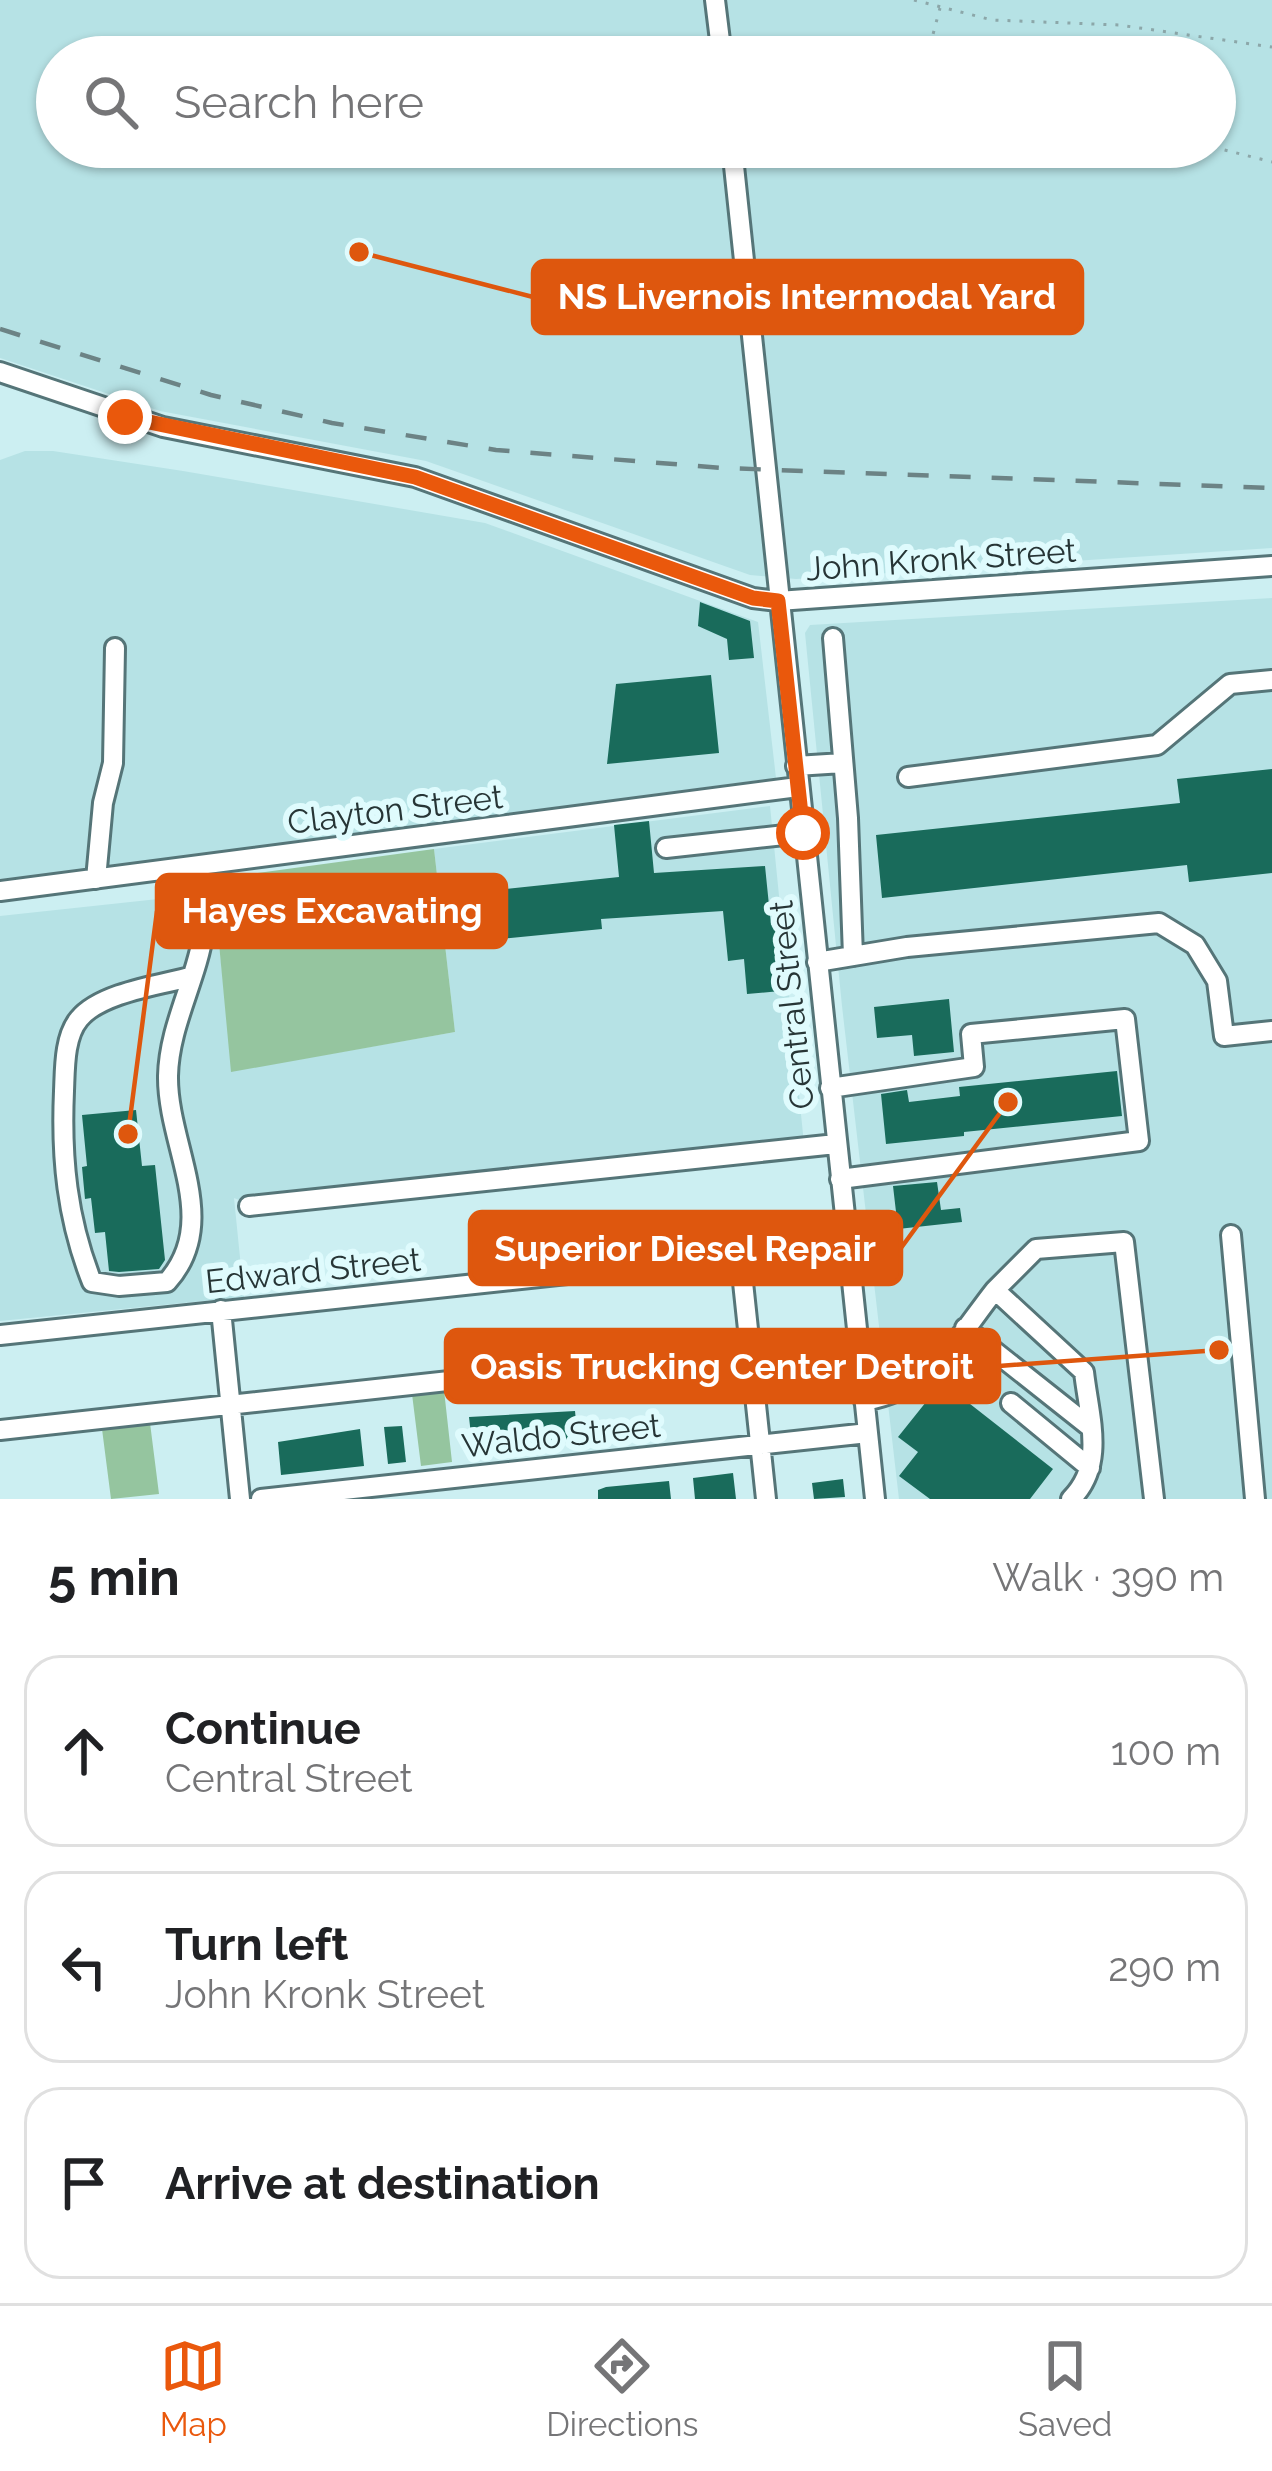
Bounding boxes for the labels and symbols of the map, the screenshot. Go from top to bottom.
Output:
callout: NS Livernois Intermodal Yard [533,261,1082,333]
text: NS Livernois Intermodal Yard [558,275,1056,317]
route end [98,390,152,444]
street label: John Kronk Street [805,531,1077,588]
street label: Clayton Street [285,777,505,842]
route start [776,806,830,860]
callout: Hayes Excavating [157,875,506,947]
text: Hayes Excavating [181,889,483,931]
street label: Central Street [761,899,822,1111]
callout: Superior Diesel Repair [470,1212,901,1284]
text: Superior Diesel Repair [494,1227,876,1269]
street label: Edward Street [204,1240,423,1301]
callout: Oasis Trucking Center Detroit [446,1330,999,1402]
text: Oasis Trucking Center Detroit [470,1345,974,1387]
street label: Waldo Street [460,1406,662,1465]

